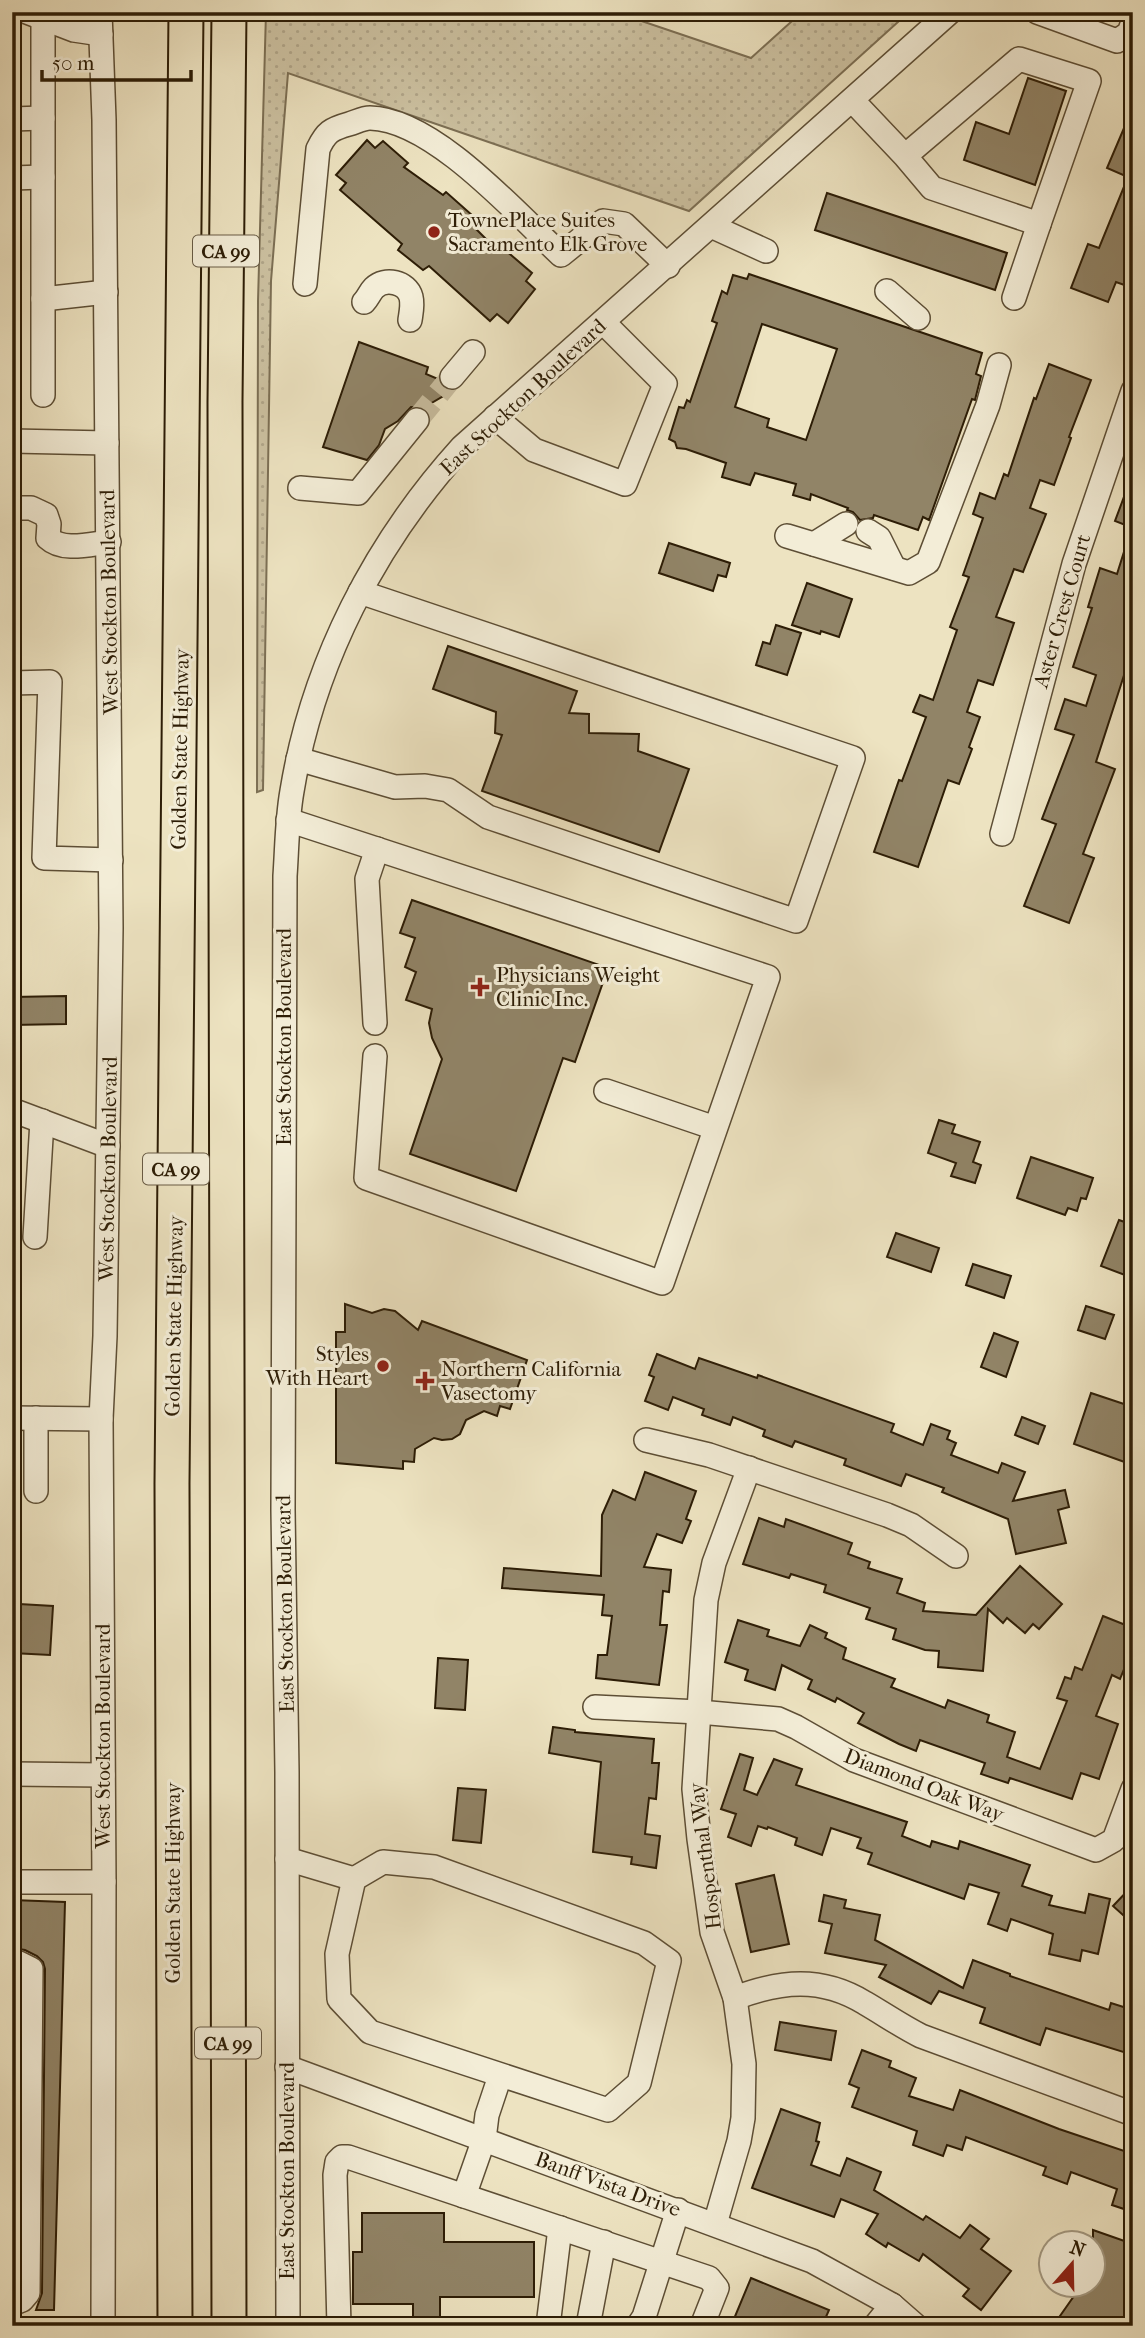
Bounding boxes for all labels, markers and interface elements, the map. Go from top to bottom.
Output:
scale bar [42,38,191,82]
text: 50 m [52,51,95,75]
place label: TownePlace Suites Sacramento Elk Grove [448,208,647,256]
marker: TownePlace Suites Sacramento Elk Grove [426,224,442,240]
road number: CA 99 [193,235,259,266]
street label: East Stockton Boulevard [435,314,611,480]
street label: West Stockton Boulevard [95,489,123,716]
street label: Aster Crest Court [1028,531,1096,692]
street label: Golden State Highway [166,647,194,850]
street label: East Stockton Boulevard [272,927,296,1146]
place label: Physicians Weight Clinic Inc. [496,963,661,1011]
marker: Physicians Weight Clinic Inc. [470,977,490,997]
street label: West Stockton Boulevard [94,1056,122,1283]
road number: CA 99 [143,1154,209,1184]
street label: Golden State Highway [160,1214,188,1417]
place label: Styles With Heart [265,1342,369,1390]
place label: Northern California Vasectomy [440,1357,622,1405]
marker: Styles With Heart [375,1358,391,1374]
marker: Northern California Vasectomy [415,1371,435,1391]
street label: East Stockton Boulevard [271,1494,299,1713]
street label: West Stockton Boulevard [91,1623,115,1850]
street label: Diamond Oak Way [841,1743,1008,1827]
street label: Hospenthal Way [684,1780,726,1931]
street label: Golden State Highway [161,1782,185,1984]
road number: CA 99 [195,2027,261,2058]
street label: East Stockton Boulevard [275,2061,299,2280]
street label: Banff Vista Drive [532,2147,684,2221]
north arrow [1036,2230,1106,2300]
text: N [1067,2236,1089,2262]

